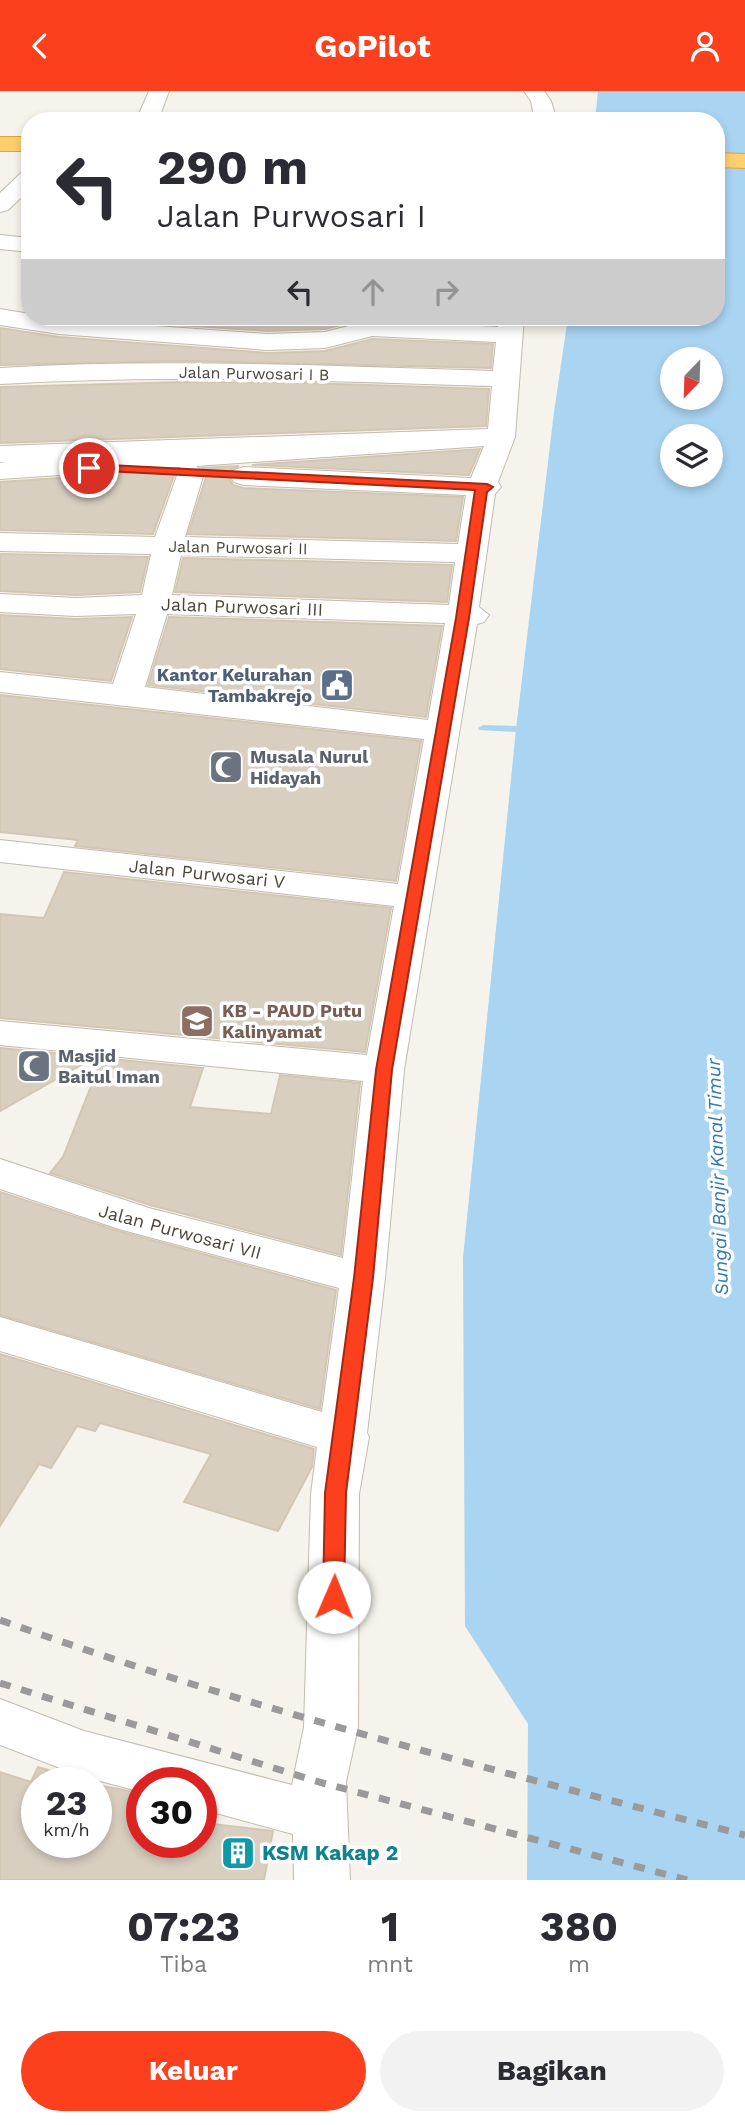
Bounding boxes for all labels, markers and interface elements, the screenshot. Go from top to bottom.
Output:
icon: back [21,27,59,65]
text: GoPilot [314,27,431,65]
icon: person [686,27,724,65]
text: 290 m [157,138,308,196]
icon: left [42,140,133,231]
text: Jalan Purwosari I [157,197,426,235]
icon: left [281,273,319,311]
icon: ahead [354,273,392,311]
icon: right [427,273,465,311]
north arrow [660,347,723,409]
map controls [660,347,723,487]
street label: Jalan Purwosari I B [179,363,329,384]
button: layers [660,424,723,487]
pin [59,438,119,498]
icon: arrive [70,449,108,487]
street label: Jalan Purwosari II [168,537,308,558]
street label: Jalan Purwosari III [161,593,323,620]
place label: Kantor Kelurahan Tambakrejo [157,664,312,706]
public building icon: Kantor Kelurahan Tambakrejo [318,666,356,704]
place label: Musala Nurul Hidayah [250,746,368,788]
mosque icon: Musala Nurul Hidayah [207,748,245,786]
street label: Jalan Purwosari V [128,855,287,892]
place label: KB - PAUD Putu Kalinyamat [222,1000,362,1042]
school or university icon: KB - PAUD Putu Kalinyamat [178,1002,216,1040]
place label: Masjid Baitul Iman [58,1045,160,1087]
mosque icon: Masjid Baitul Iman [15,1047,53,1085]
water label: Sungai Banjir Kanal Timur [702,1057,733,1296]
street label: Jalan Purwosari VII [96,1200,264,1263]
position arrow [297,1560,371,1634]
speed limit sign: 30 [126,1767,217,1858]
text: 23 [46,1782,87,1824]
text: km/h [43,1819,90,1840]
building icon: KSM Kakap 2 [219,1834,257,1872]
place label: KSM Kakap 2 [262,1840,398,1865]
text: 07:23 [127,1902,240,1951]
text: 1 [381,1902,399,1951]
text: 380 [540,1902,618,1951]
text: Tiba [160,1951,207,1978]
text: mnt [367,1951,413,1978]
text: m [568,1951,590,1978]
button: Keluar [21,2031,366,2111]
button: Bagikan [380,2031,724,2111]

